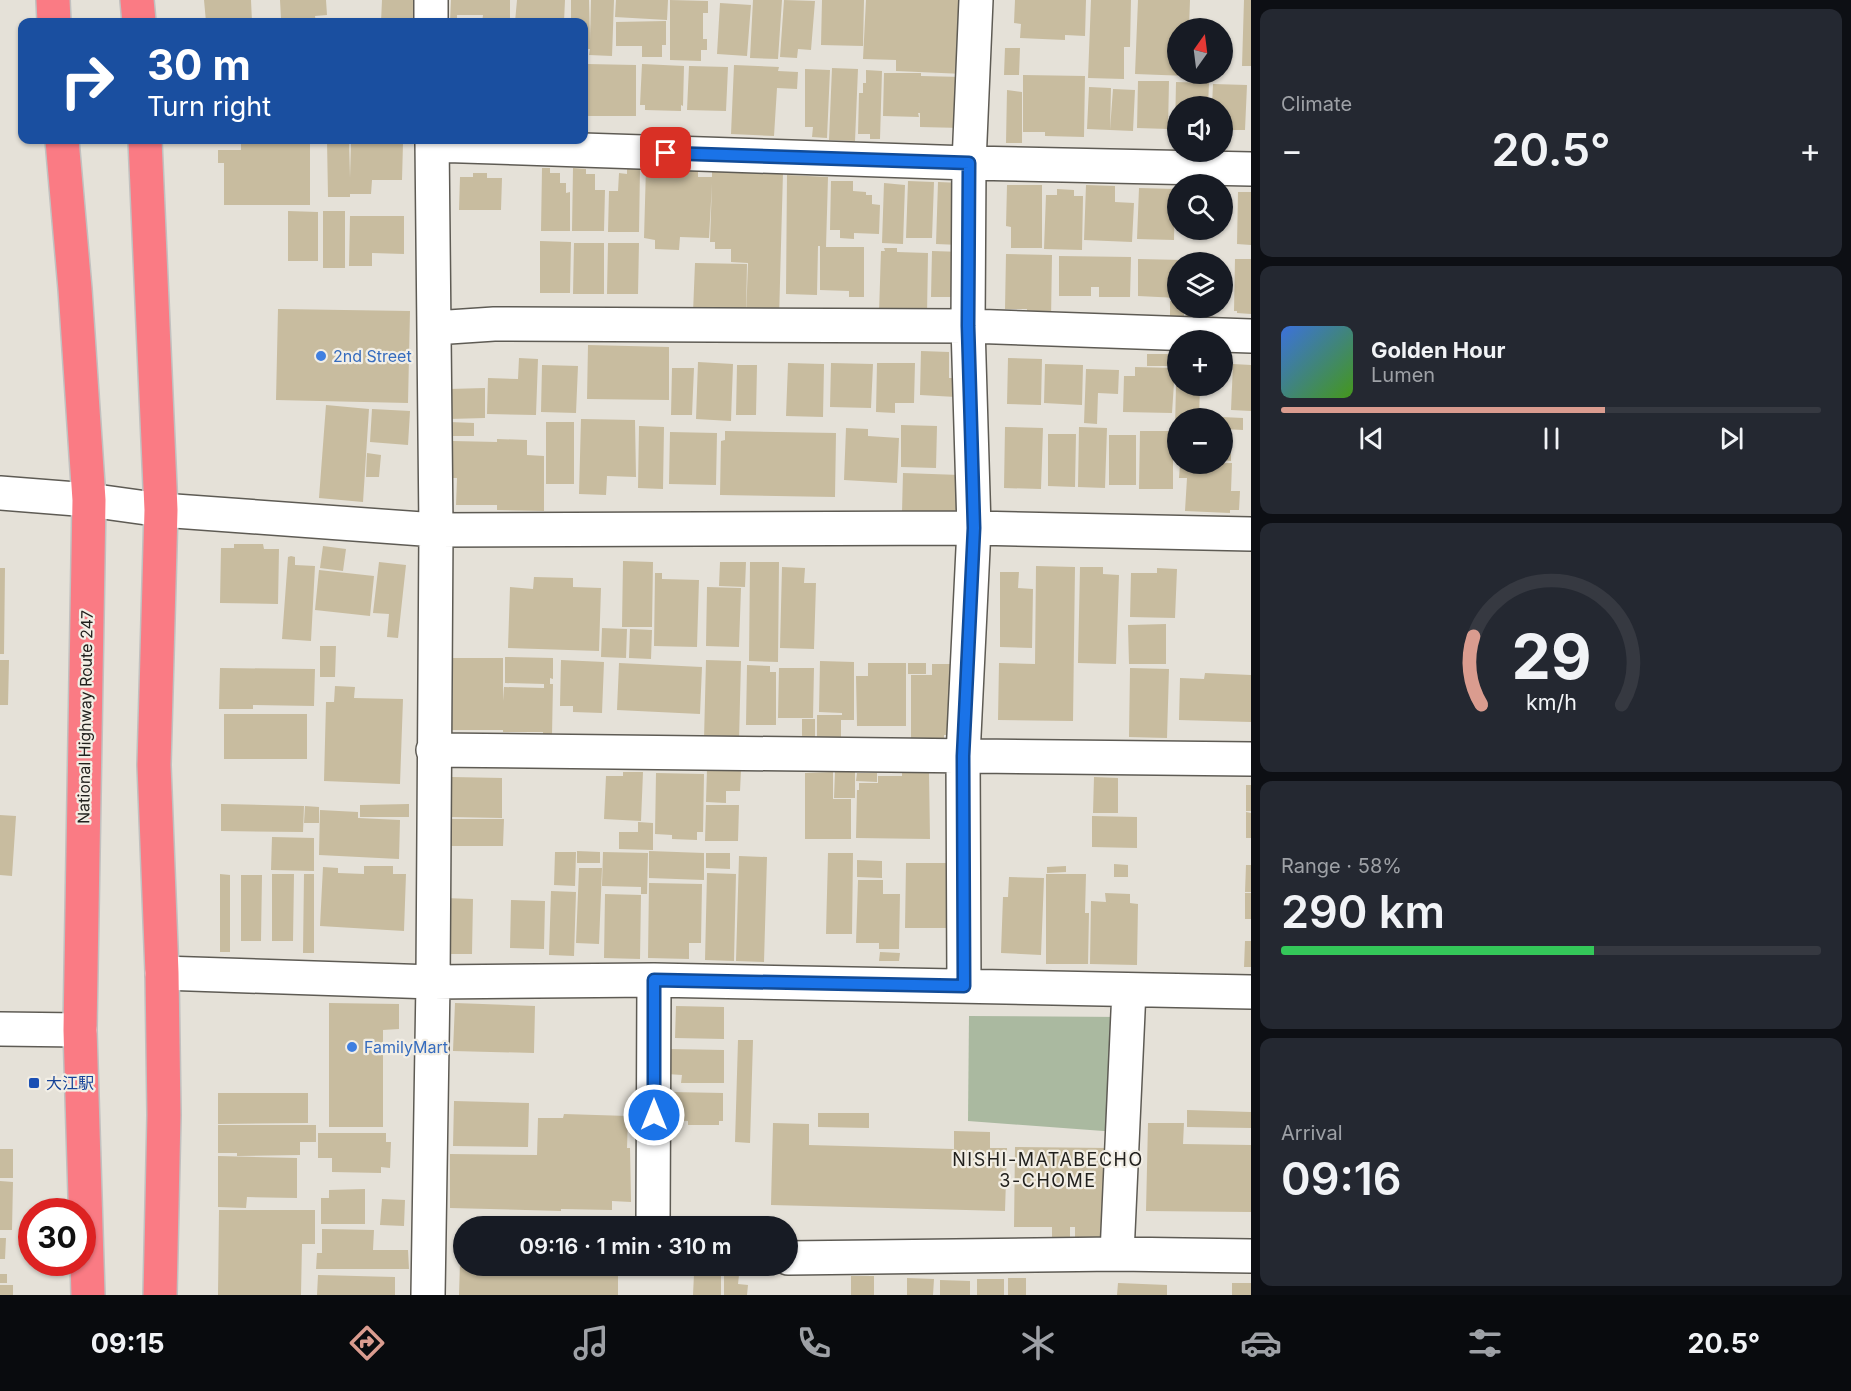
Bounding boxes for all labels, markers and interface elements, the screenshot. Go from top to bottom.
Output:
north arrow [1167,18,1233,84]
map controls [1167,18,1233,474]
text: 30 m [147,39,251,90]
icon: right [48,42,126,120]
text: Turn right [147,90,271,123]
text: Climate [1281,92,1352,116]
button: sound [1167,96,1233,162]
text: 20.5° [1491,122,1611,177]
pin [640,127,691,178]
text: − [1281,130,1303,170]
text: + [1799,130,1821,170]
icon: arrive [649,136,682,169]
button: search [1167,174,1233,240]
button: layers [1167,252,1233,318]
button: + [1167,330,1233,396]
text: Golden Hour [1371,337,1505,363]
place label: 2nd Street [333,346,412,366]
marker: 2nd Street [314,349,328,363]
text: Lumen [1371,363,1435,387]
button: − [1167,408,1233,474]
icon: previous [1355,422,1388,455]
icon: pause [1535,422,1568,455]
icon: next [1715,422,1748,455]
street label: National Highway Route 247 [73,610,97,824]
text: 29 [1511,619,1591,694]
text: km/h [1526,689,1576,715]
text: Range · 58% [1281,854,1402,878]
text: 290 km [1281,884,1445,939]
place label: FamilyMart [364,1037,448,1057]
marker: FamilyMart [345,1040,359,1054]
place label: 大江駅 [46,1073,94,1093]
marker: 大江駅 [27,1076,41,1090]
position arrow [622,1083,686,1147]
text: Arrival [1281,1121,1343,1145]
district label: NISHI-MATABECHO 3-CHOME [952,1149,1144,1191]
text: 09:16 [1281,1151,1402,1206]
speed limit sign: 30 [18,1198,96,1276]
text: 09:16 · 1 min · 310 m [519,1233,732,1259]
icon: directions [346,1322,388,1364]
icon: music [570,1322,612,1364]
icon: phone [793,1322,835,1364]
icon: climate [1017,1322,1059,1364]
icon: car [1240,1322,1282,1364]
icon: filters [1464,1322,1506,1364]
text: 09:15 [91,1327,164,1360]
text: 20.5° [1687,1327,1760,1360]

